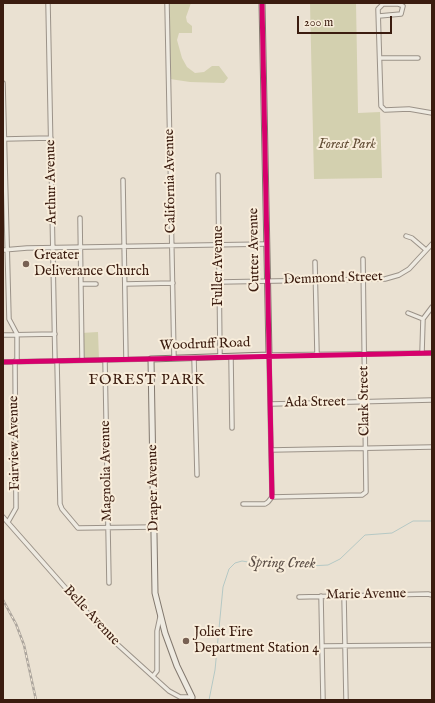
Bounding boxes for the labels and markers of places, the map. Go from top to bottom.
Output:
place label: Greater Deliverance Church [34,248,149,280]
marker: Greater Deliverance Church [21,259,31,269]
place label: Joliet Fire Department Station 4 [194,625,319,658]
marker: Joliet Fire Department Station 4 [181,636,191,646]

